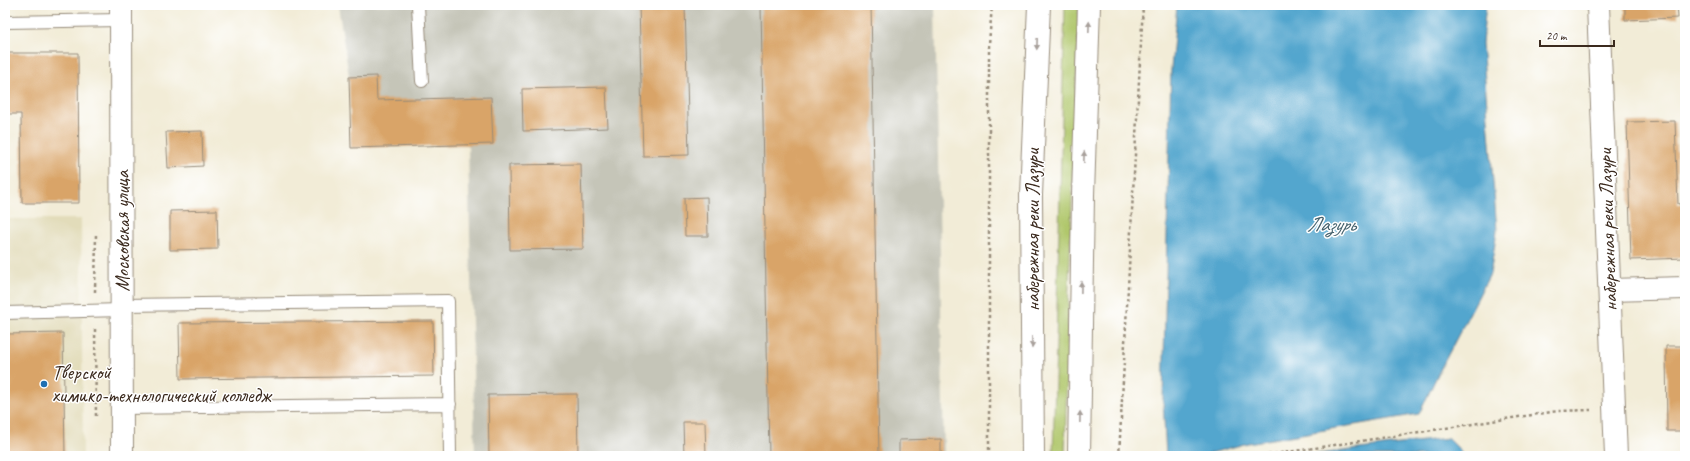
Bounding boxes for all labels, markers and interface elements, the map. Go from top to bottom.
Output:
one-way arrow [1085,21,1092,33]
scale bar [1540,22,1614,48]
text: 20 m [1546,28,1568,44]
one-way arrow [1034,38,1040,51]
street label: набережная реки Лазури [1020,147,1045,311]
street label: набережная реки Лазури [1592,147,1623,312]
one-way arrow [1081,150,1087,163]
street label: Московская улица [110,169,135,292]
water label: Лазурь [1307,211,1358,238]
one-way arrow [1078,280,1084,293]
one-way arrow [1029,336,1035,349]
place label: Тверской химико-технологический колледж [52,360,273,408]
marker: Тверской химико-технологический колледж [39,379,49,389]
one-way arrow [1076,411,1083,423]

